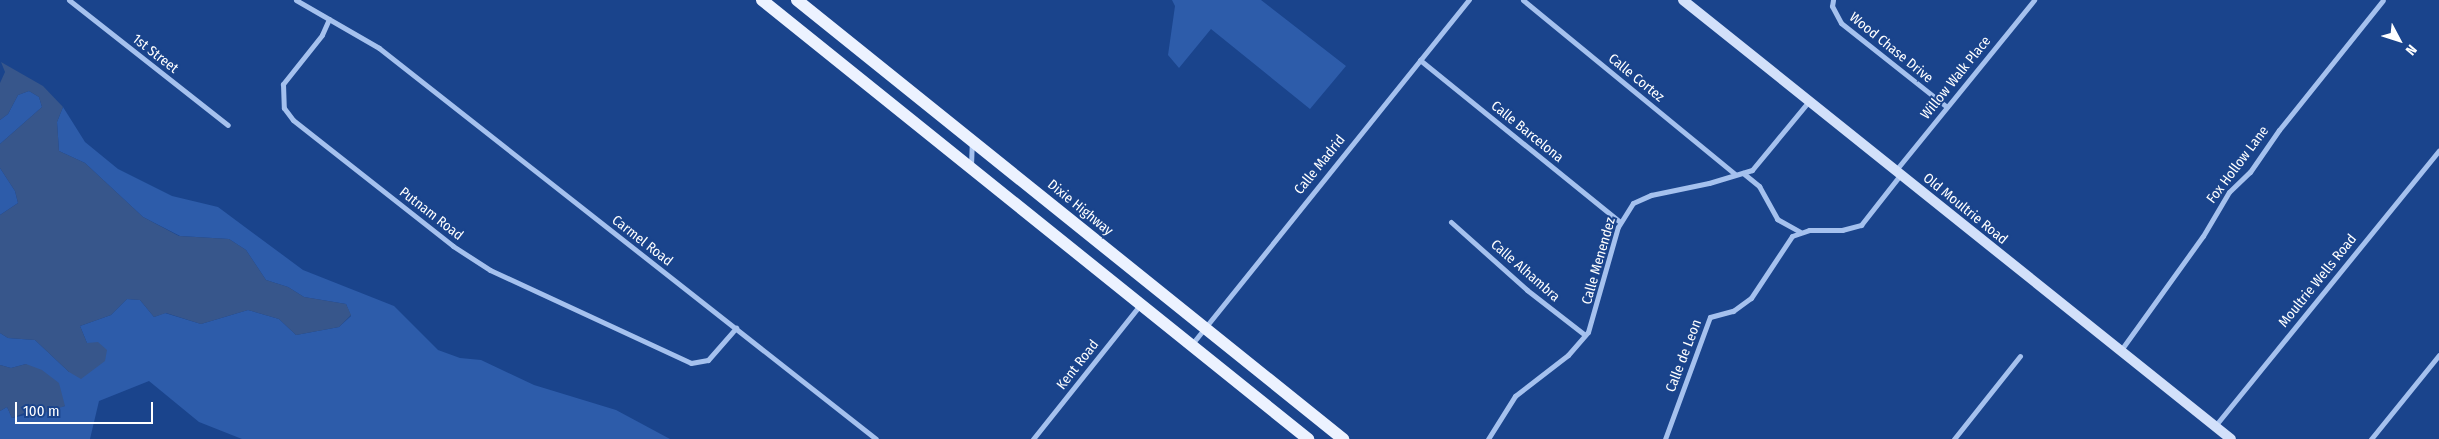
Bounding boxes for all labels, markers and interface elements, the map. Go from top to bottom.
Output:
street label: Wood Chase Drive [1846,9,1936,87]
north arrow [2374,15,2424,65]
street label: 1st Street [129,31,181,77]
street label: Willow Walk Place [1917,33,1995,123]
text: N [2402,41,2420,59]
street label: Calle Cortez [1605,50,1667,106]
street label: Calle Barcelona [1487,98,1567,166]
street label: Fox Hollow Lane [2203,123,2273,207]
street label: Calle Madrid [1291,132,1349,198]
street label: Old Moultrie Road [1919,170,2011,248]
street label: Dixie Highway [1044,176,1116,240]
street label: Putnam Road [396,184,466,244]
street label: Carmel Road [608,212,676,270]
street label: Calle Menendez [1579,216,1619,306]
street label: Moultrie Wells Road [2275,231,2361,331]
street label: Calle Alhambra [1487,236,1563,306]
street label: Calle de Leon [1662,317,1706,395]
street label: Kent Road [1053,337,1103,393]
scale bar [18,392,155,424]
text: 100 m [23,402,60,420]

